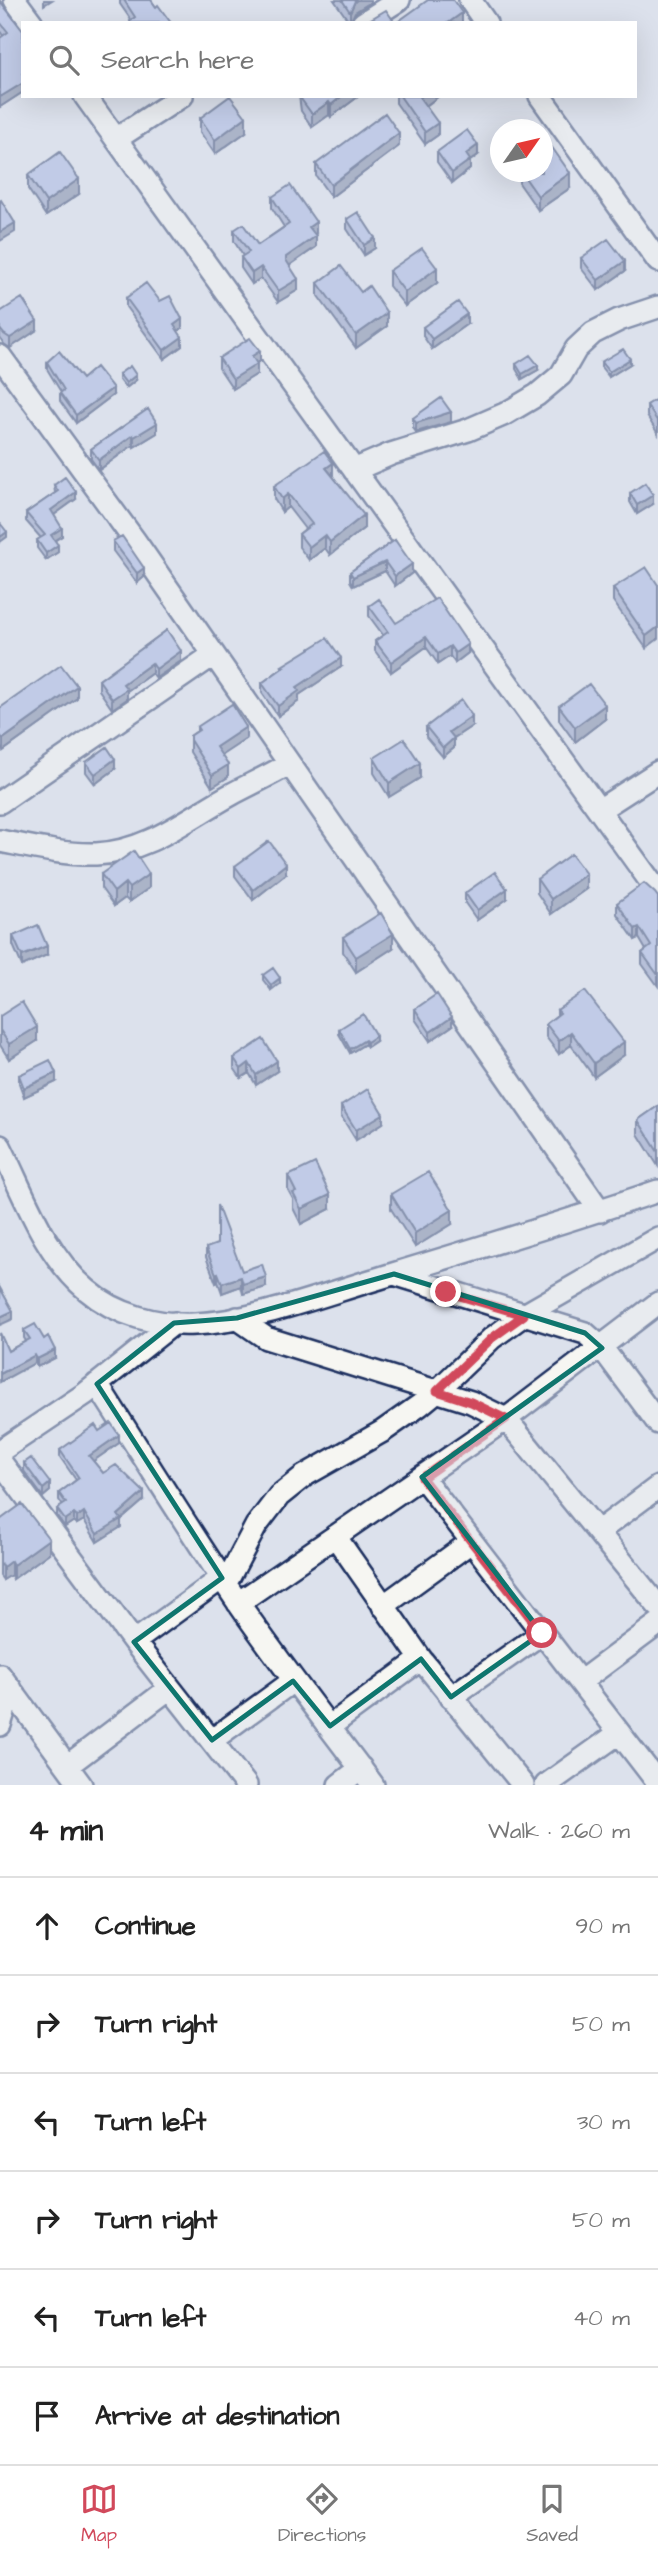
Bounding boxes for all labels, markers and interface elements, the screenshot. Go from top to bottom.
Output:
search box [21,21,637,98]
icon: search [45,41,83,79]
text: Search here [101,42,254,78]
north arrow [490,119,553,182]
route end [430,1276,461,1307]
route start [526,1617,557,1648]
text: 4 min [28,1810,103,1852]
text: Walk · 260 m [488,1815,630,1847]
icon: ahead [28,1907,66,1945]
text: Continue [95,1908,196,1944]
text: 90 m [575,1910,630,1942]
icon: right [28,2005,66,2043]
text: Turn right [95,2006,217,2042]
text: 50 m [572,2008,630,2040]
icon: left [28,2103,66,2141]
text: Turn left [95,2104,206,2140]
text: 30 m [577,2106,630,2138]
icon: right [28,2201,66,2239]
text: Turn right [95,2202,217,2238]
text: 50 m [572,2204,630,2236]
icon: left [28,2299,66,2337]
text: Turn left [95,2300,206,2336]
text: 40 m [573,2302,630,2334]
icon: arrive [28,2397,66,2435]
text: Arrive at destination [95,2398,340,2434]
tab: Map [80,2480,118,2549]
tab: Directions [278,2480,366,2549]
tab: Saved [526,2480,578,2549]

